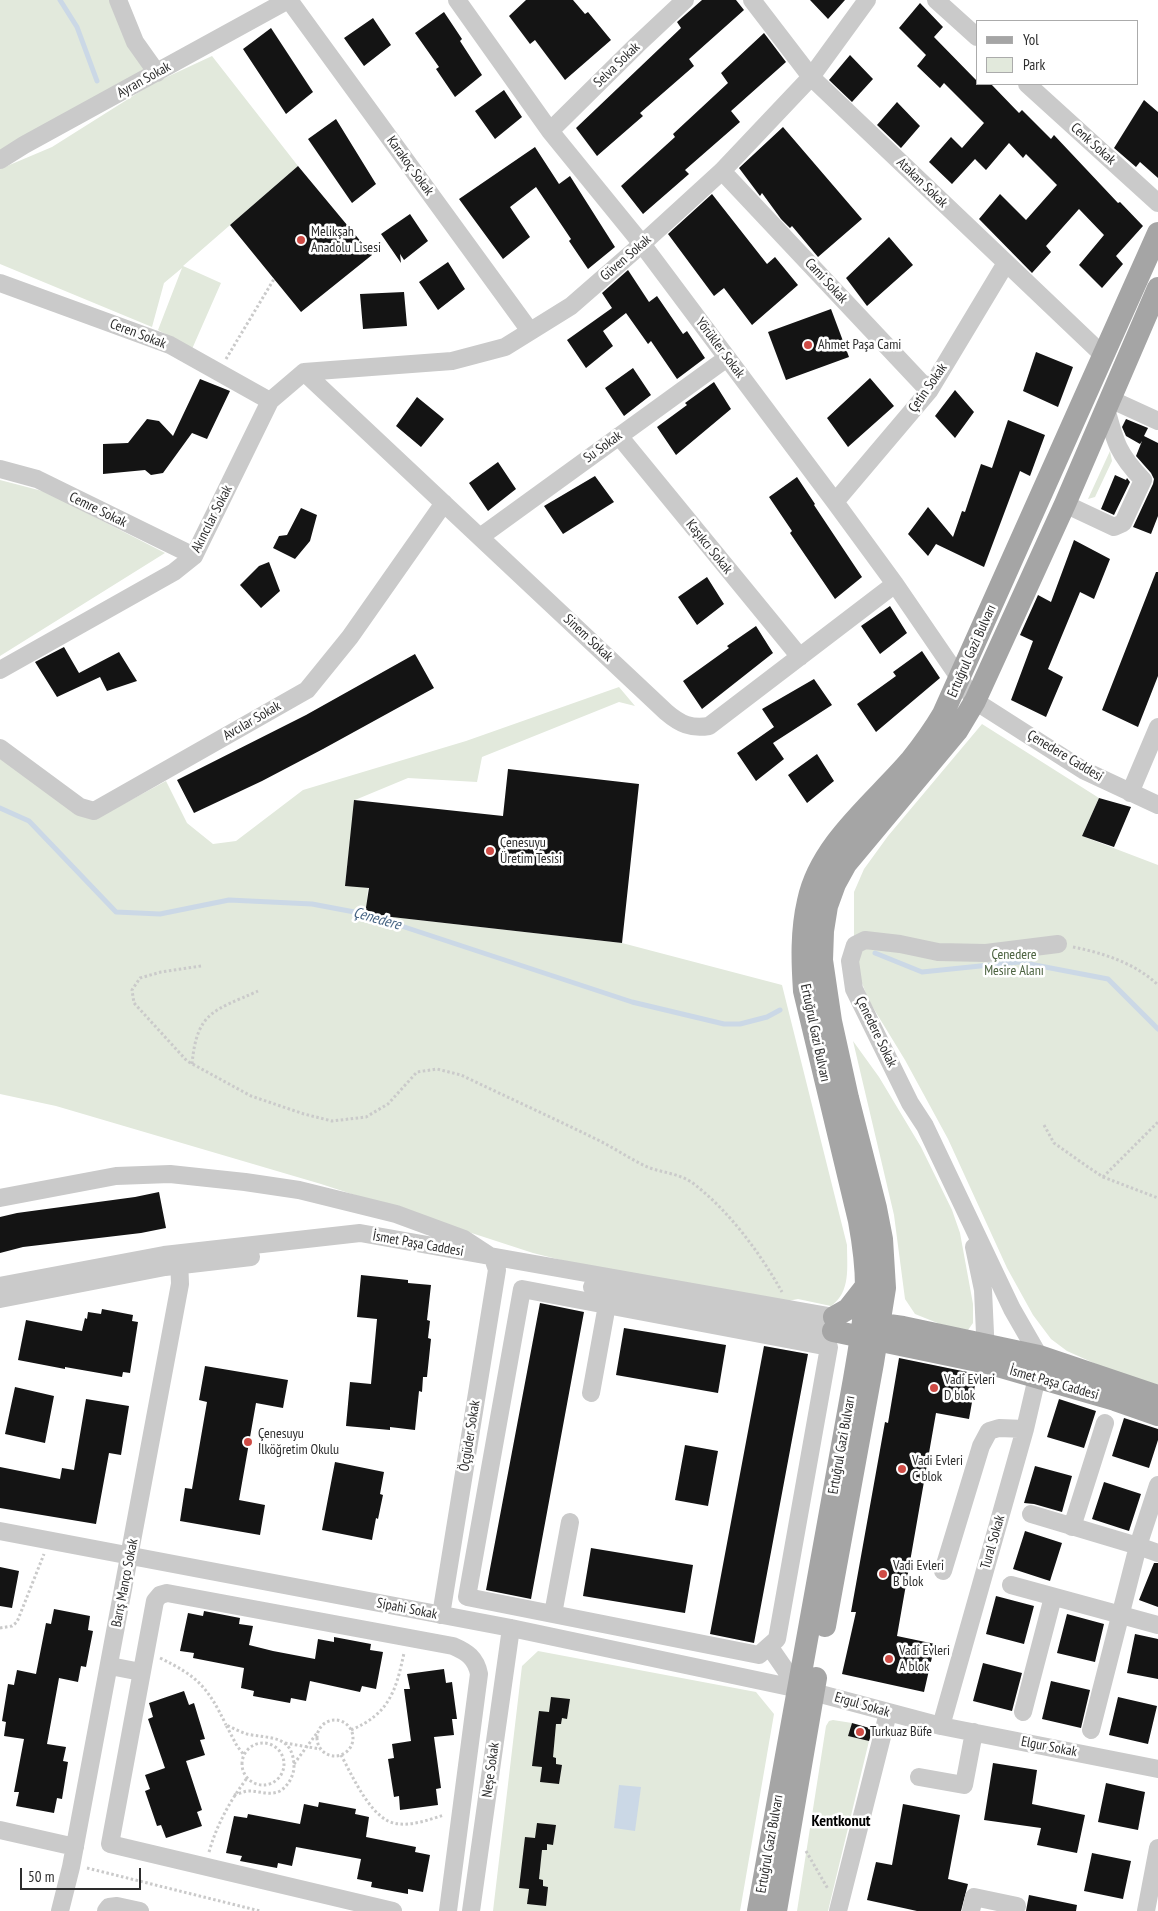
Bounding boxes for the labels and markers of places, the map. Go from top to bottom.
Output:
place label: Melikşah Anadolu Lisesi [311,224,381,256]
marker: Melikşah Anadolu Lisesi [295,234,307,246]
place label: Ahmet Paşa Cami [818,337,901,353]
marker: Ahmet Paşa Cami [802,339,814,351]
place label: Çenesuyu Üretim Tesisi [500,835,562,868]
marker: Çenesuyu Üretim Tesisi [484,845,496,857]
place label: Vadi Evleri D blok [944,1372,995,1404]
marker: Vadi Evleri D blok [928,1382,940,1394]
place label: Çenesuyu İlköğretim Okulu [258,1426,339,1458]
marker: Çenesuyu İlköğretim Okulu [242,1436,254,1448]
place label: Vadi Evleri C blok [912,1453,963,1485]
marker: Vadi Evleri C blok [896,1463,908,1475]
place label: Vadi Evleri B blok [893,1558,944,1590]
marker: Vadi Evleri B blok [877,1568,889,1580]
place label: Vadi Evleri A blok [899,1643,950,1675]
marker: Vadi Evleri A blok [883,1653,895,1665]
place label: Turkuaz Büfe [870,1724,932,1740]
marker: Turkuaz Büfe [854,1726,866,1738]

